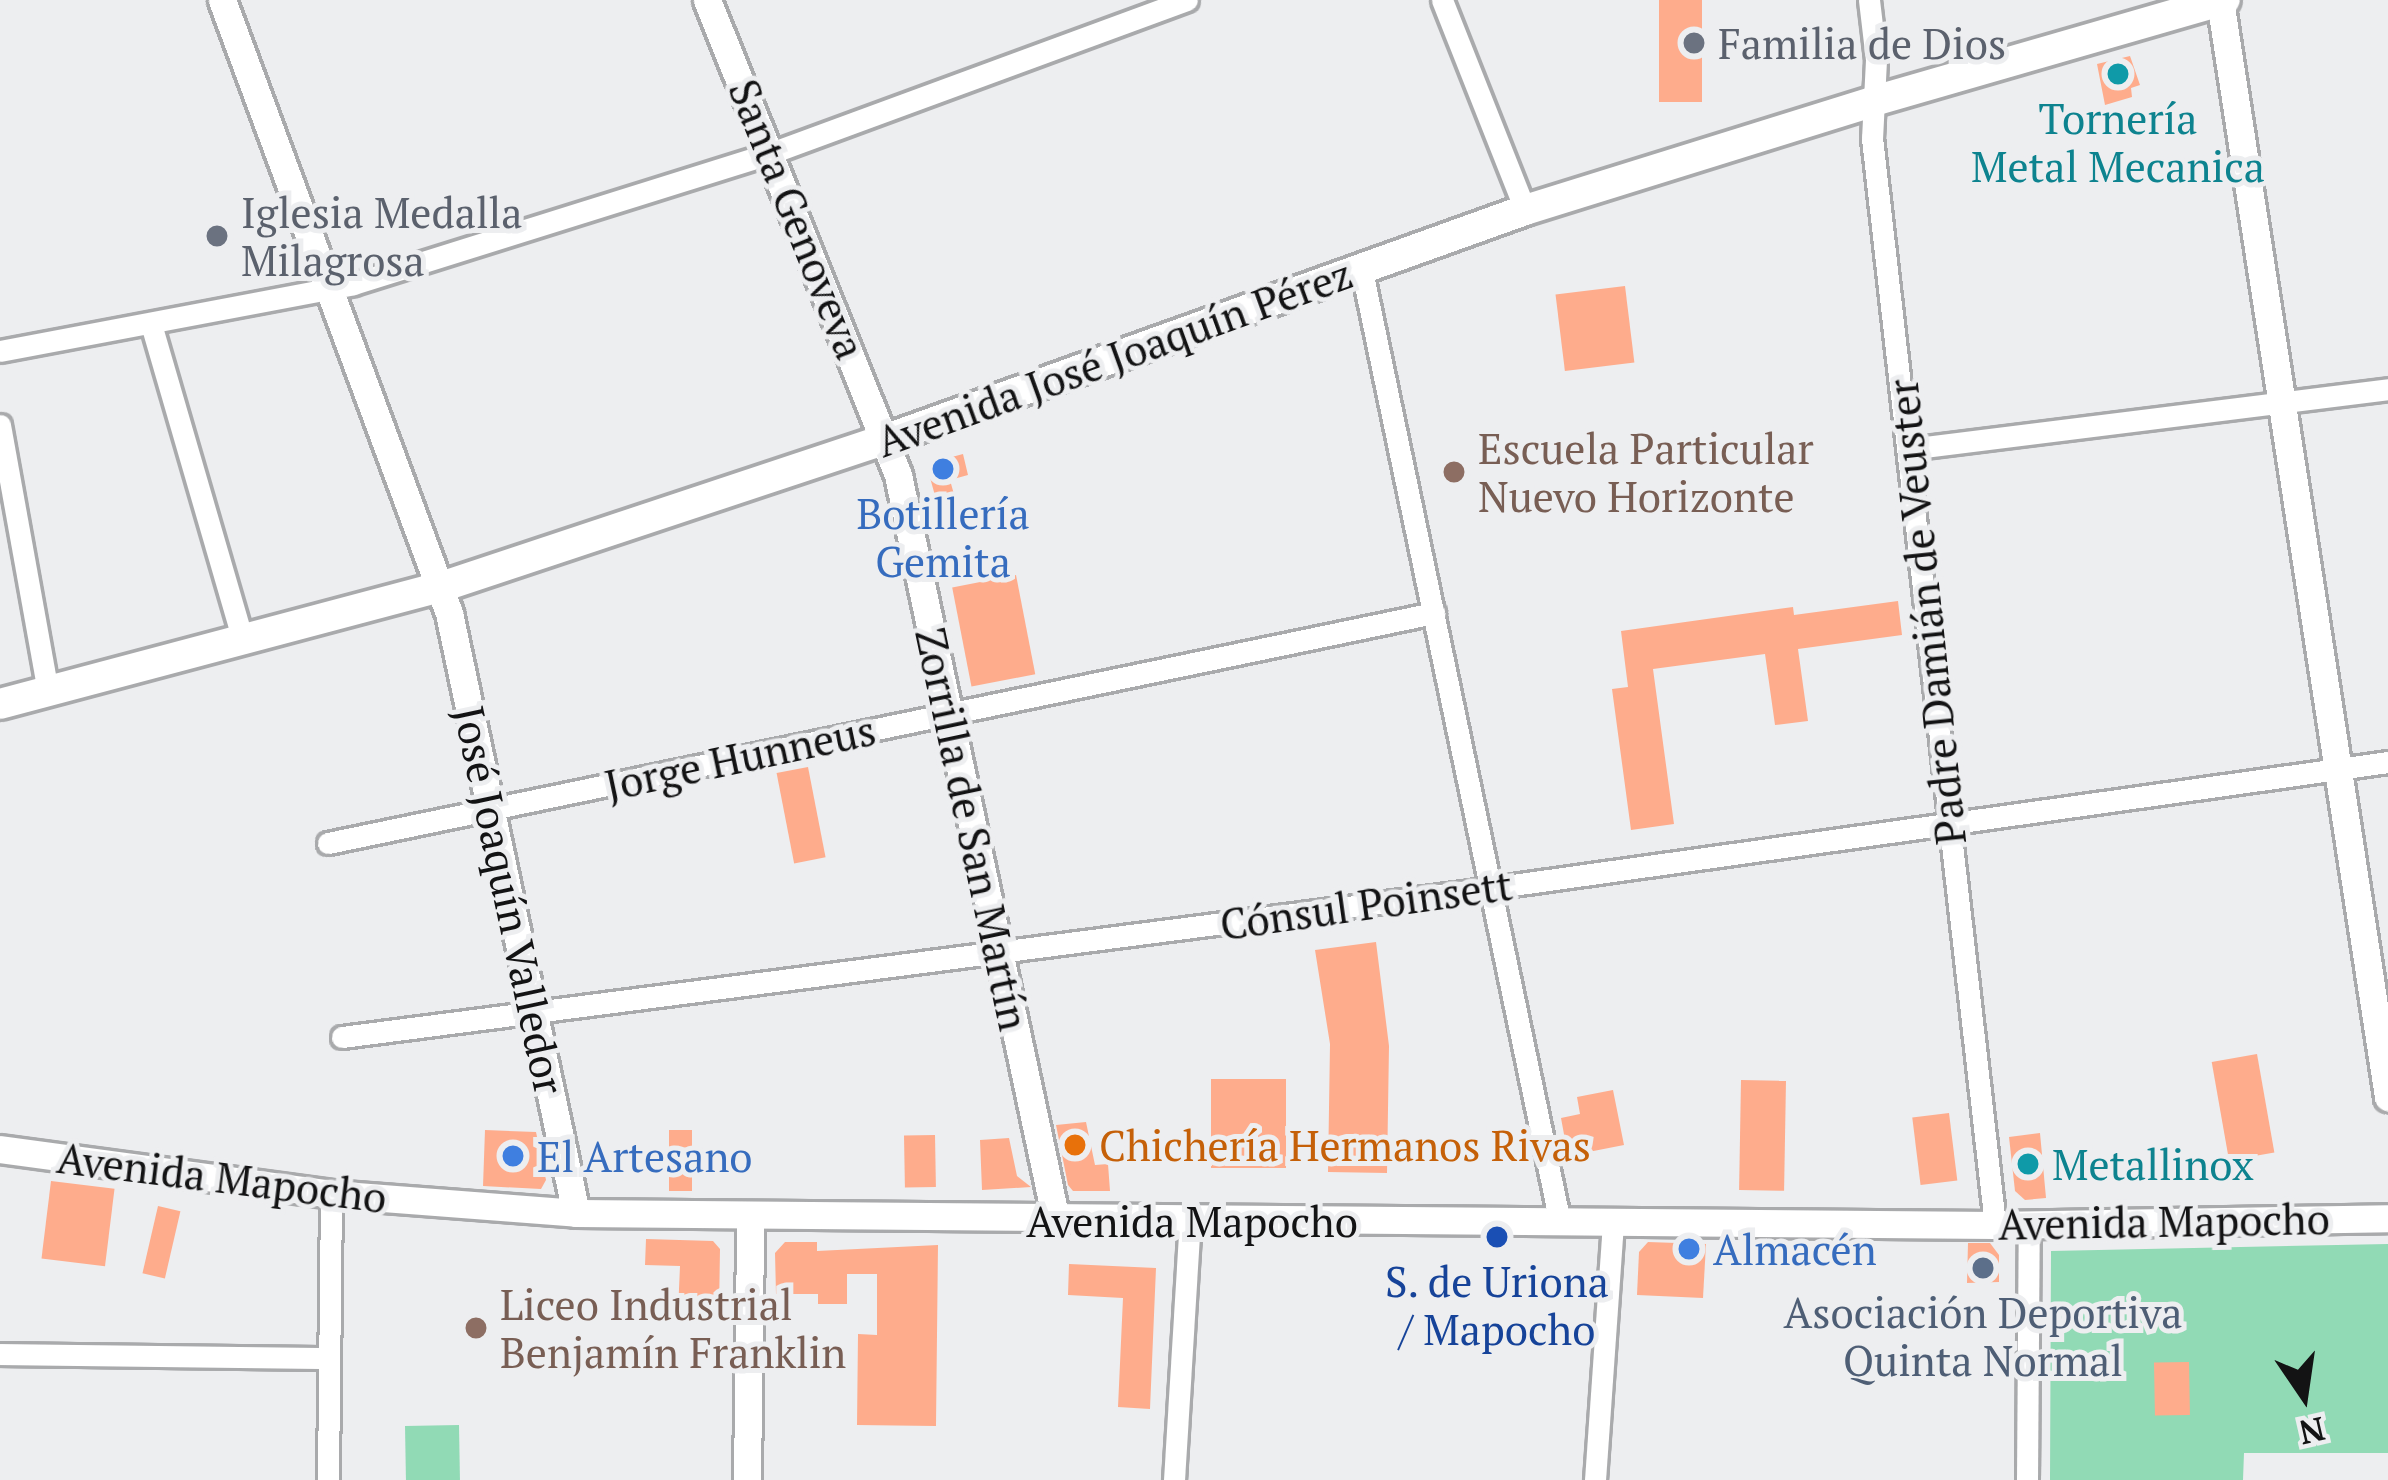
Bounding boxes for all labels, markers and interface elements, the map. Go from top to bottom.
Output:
place label: Familia de Dios [1718,18,2006,68]
marker: Familia de Dios [1681,30,1707,56]
marker: Tornería Metal Mecanica [2105,61,2131,87]
street label: Santa Genoveva [719,72,877,366]
place label: Tornería Metal Mecanica [1971,93,2265,192]
place label: Iglesia Medalla Milagrosa [241,187,522,286]
marker: Iglesia Medalla Milagrosa [204,223,230,249]
street label: Avenida José Joaquín Pérez [869,247,1359,467]
street label: Padre Damián de Veuster [1876,376,1976,848]
place label: Escuela Particular Nuevo Horizonte [1478,423,1814,522]
marker: Botillería Gemita [930,456,956,482]
marker: Escuela Particular Nuevo Horizonte [1441,459,1467,485]
place label: Botillería Gemita [856,488,1030,586]
street label: Zorrilla de San Martín [906,623,1040,1035]
street label: José Joaquín Valledor [444,701,576,1099]
street label: Jorge Hunneus [600,704,880,810]
street label: Cónsul Poinsett [1217,859,1515,949]
place label: Chichería Hermanos Rivas [1099,1120,1591,1170]
place label: El Artesano [537,1131,753,1181]
street label: Avenida Mapocho [54,1132,390,1222]
marker: Chichería Hermanos Rivas [1062,1132,1088,1158]
place label: Metallinox [2052,1139,2254,1189]
marker: El Artesano [500,1143,526,1169]
marker: Metallinox [2015,1151,2041,1177]
street label: Avenida Mapocho [1998,1193,2330,1249]
street label: Avenida Mapocho [1026,1196,1358,1246]
marker: S. de Uriona / Mapocho [1484,1224,1510,1250]
place label: Almacén [1713,1224,1877,1274]
marker: Almacén [1676,1236,1702,1262]
marker: Asociación Deportiva Quinta Normal [1970,1255,1996,1281]
place label: S. de Uriona / Mapocho [1384,1256,1610,1354]
place label: Liceo Industrial Benjamín Franklin [500,1279,846,1378]
place label: Asociación Deportiva Quinta Normal [1784,1287,2182,1386]
marker: Liceo Industrial Benjamín Franklin [463,1315,489,1341]
north arrow [2244,1336,2364,1456]
text: N [2295,1408,2329,1455]

